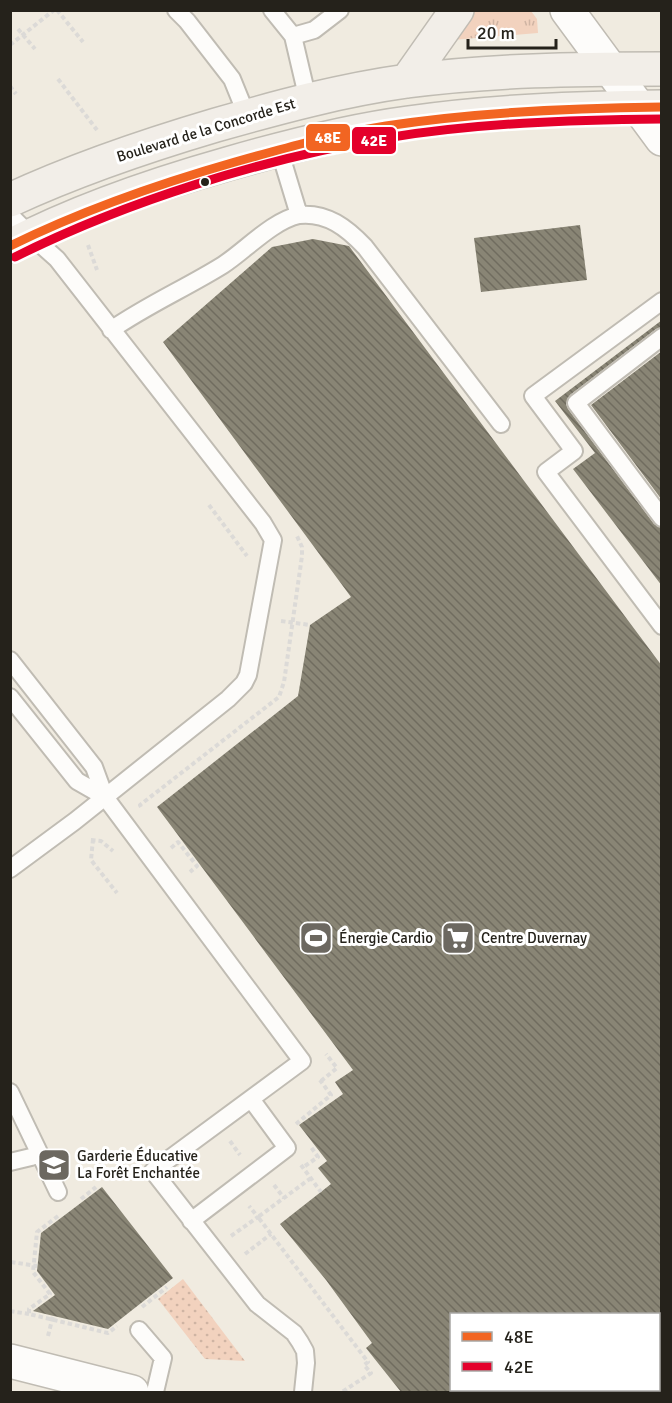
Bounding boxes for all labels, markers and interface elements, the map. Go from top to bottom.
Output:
scale bar [468,12,556,50]
text: 20 m [477,22,515,44]
street label: Boulevard de la Concorde Est [114,94,298,166]
line badge: 48E [305,123,351,152]
line badge: 42E [351,126,397,155]
text: 48E [315,128,341,148]
text: 42E [361,131,387,151]
unlabelled marker [199,176,211,188]
sports icon: Énergie Cardio [298,920,334,956]
supermarket icon: Centre Duvernay [440,920,476,956]
place label: Énergie Cardio [339,928,433,947]
place label: Centre Duvernay [481,929,587,947]
place label: Garderie Éducative La Forêt Enchantée [77,1146,200,1182]
school or university icon: Garderie Éducative La Forêt Enchantée [36,1147,72,1183]
legend [450,1313,660,1391]
text: 48E [504,1326,534,1348]
text: 42E [504,1356,534,1378]

